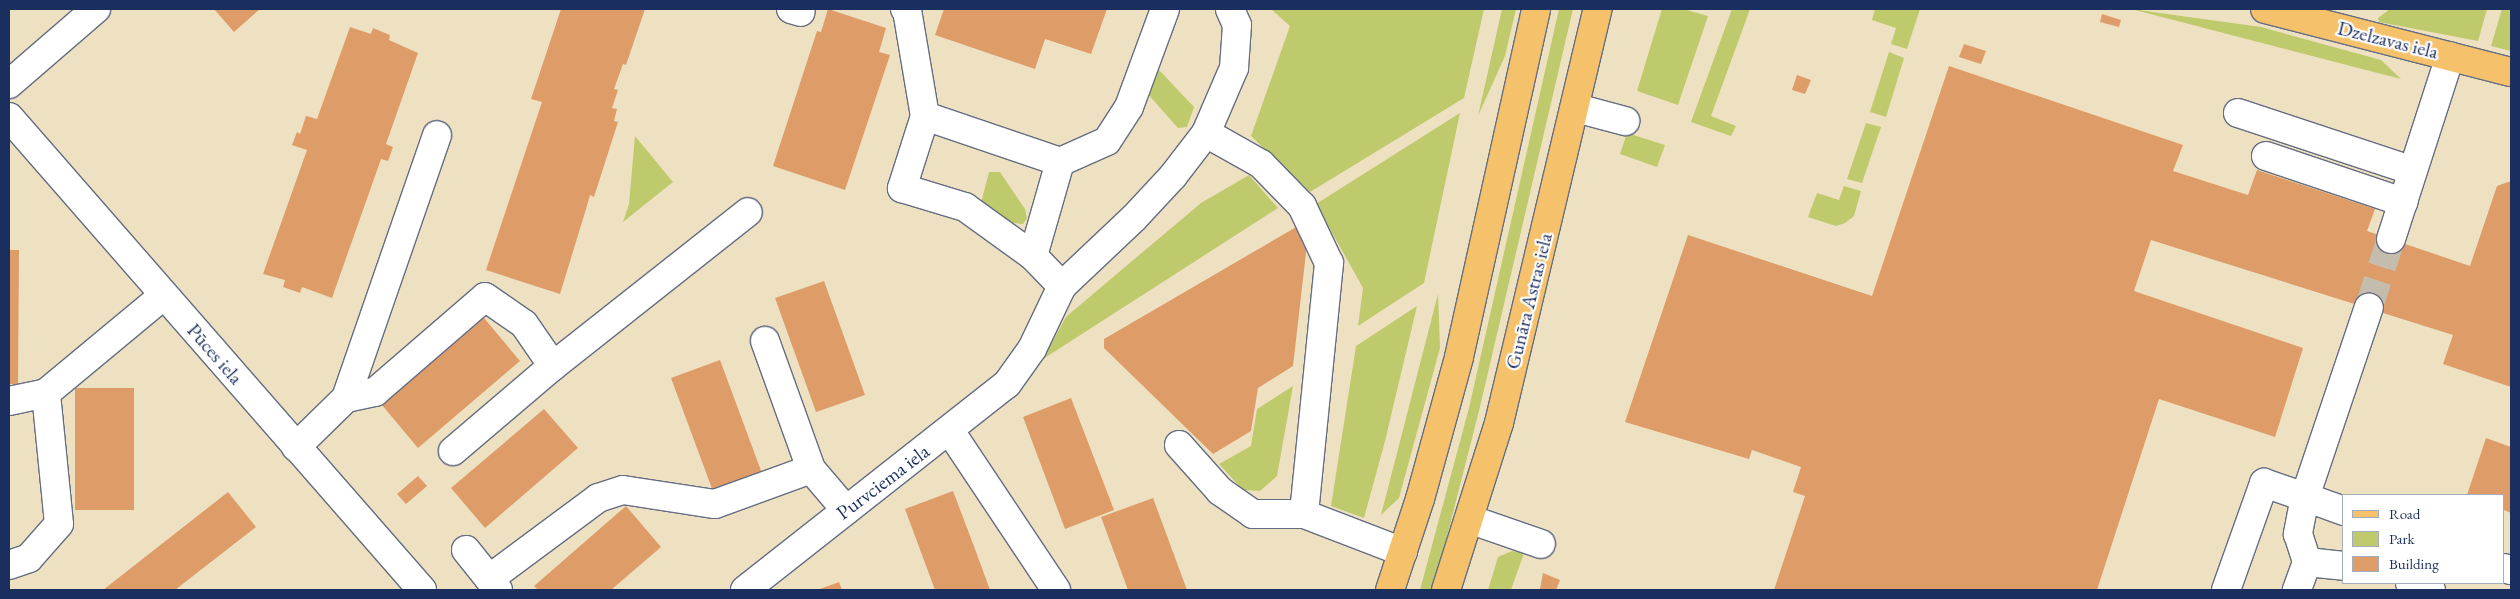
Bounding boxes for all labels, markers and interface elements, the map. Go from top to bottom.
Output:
street label: Dzelzavas iela [2335,16,2441,64]
street label: Gunāra Astras iela [1500,230,1558,372]
street label: Pūces iela [182,319,248,389]
street label: Purvciema iela [832,439,934,525]
legend [2342,494,2505,584]
text: Road [2389,504,2420,523]
text: Park [2389,529,2415,548]
text: Building [2389,554,2439,573]

